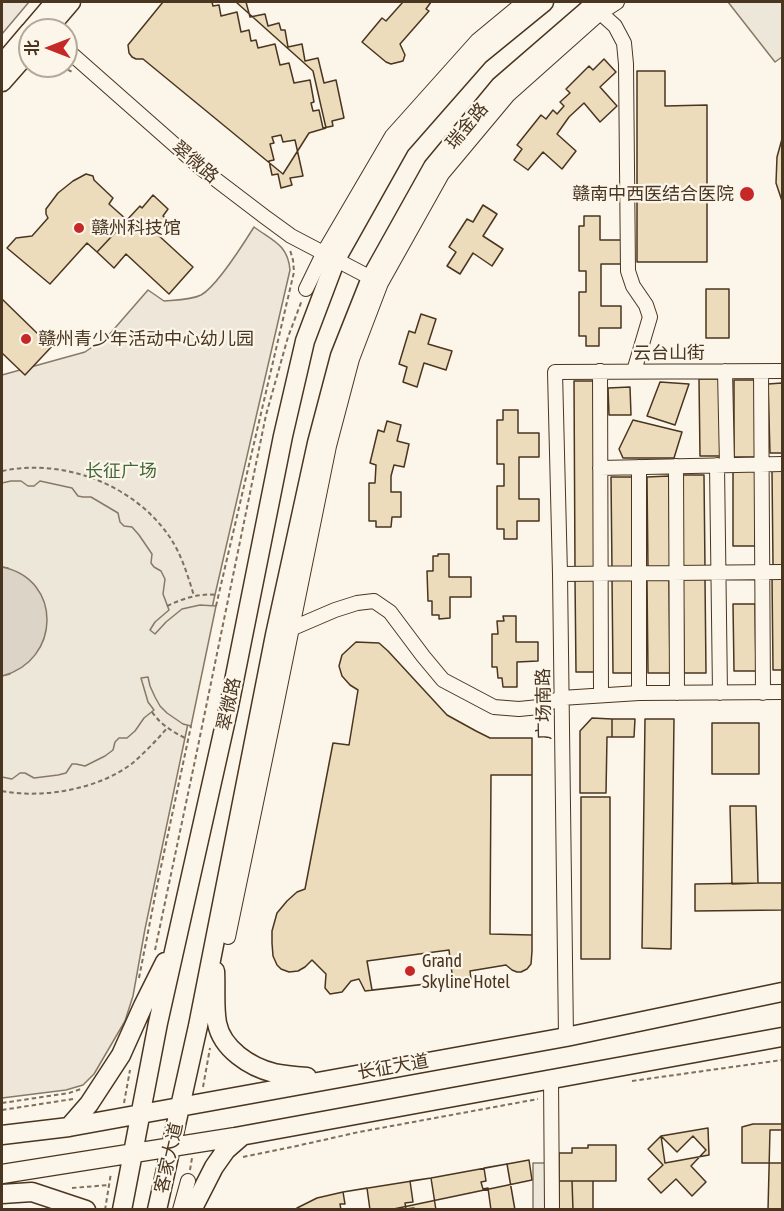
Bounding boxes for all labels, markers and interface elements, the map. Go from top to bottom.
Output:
north arrow [18,18,78,78]
text: 北 [23,40,41,56]
street label: 瑞金路 [441,98,493,154]
street label: 翠微路 [167,136,223,188]
place label: 赣南中西医结合医院 [572,183,734,205]
marker: 赣南中西医结合医院 [738,185,756,203]
place label: 赣州科技馆 [91,217,181,239]
marker: 赣州科技馆 [72,221,86,235]
place label: 赣州青少年活动中心幼儿园 [38,328,254,350]
marker: 赣州青少年活动中心幼儿园 [19,332,33,346]
street label: 云台山街 [633,342,705,364]
park label: 长征广场 [85,460,157,482]
street label: 广场南路 [533,668,555,740]
street label: 翠微路 [213,675,245,733]
place label: Grand Skyline Hotel [422,950,510,992]
marker: Grand Skyline Hotel [403,964,417,978]
street label: 长征大道 [356,1050,430,1084]
street label: 客家大道 [150,1120,188,1196]

